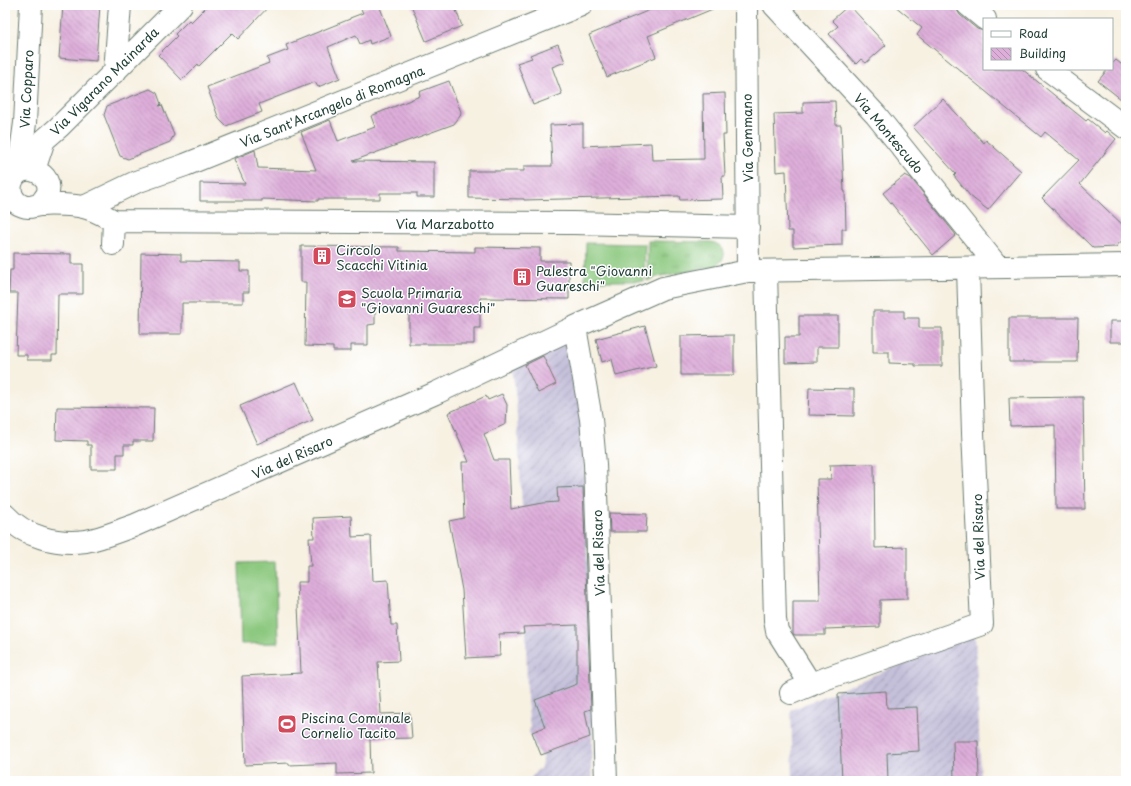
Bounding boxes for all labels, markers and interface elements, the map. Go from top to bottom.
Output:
legend [983,18,1113,70]
street label: Via Vigarano Mainarda [45,22,163,140]
text: Road [1019,24,1048,42]
text: Building [1019,44,1066,62]
street label: Via Copparo [14,49,38,129]
street label: Via Sant'Arcangelo di Romagna [237,60,428,152]
street label: Via Montescudo [850,89,928,177]
street label: Via Gemmano [737,94,757,182]
street label: Via Marzabotto [396,214,494,233]
place label: Circolo Scacchi Vitinia [336,240,428,274]
building icon: Circolo Scacchi Vitinia [311,245,333,267]
place label: Palestra "Giovanni Guareschi" [536,261,652,295]
building icon: Palestra "Giovanni Guareschi" [511,266,533,288]
place label: Scuola Primaria "Giovanni Guareschi" [361,283,495,317]
school or university icon: Scuola Primaria "Giovanni Guareschi" [336,288,358,310]
street label: Via del Risaro [249,431,335,483]
street label: Via del Risaro [967,493,989,581]
street label: Via del Risaro [587,509,609,597]
place label: Piscina Comunale Cornelio Tacito [301,708,411,742]
sports icon: Piscina Comunale Cornelio Tacito [276,713,298,735]

